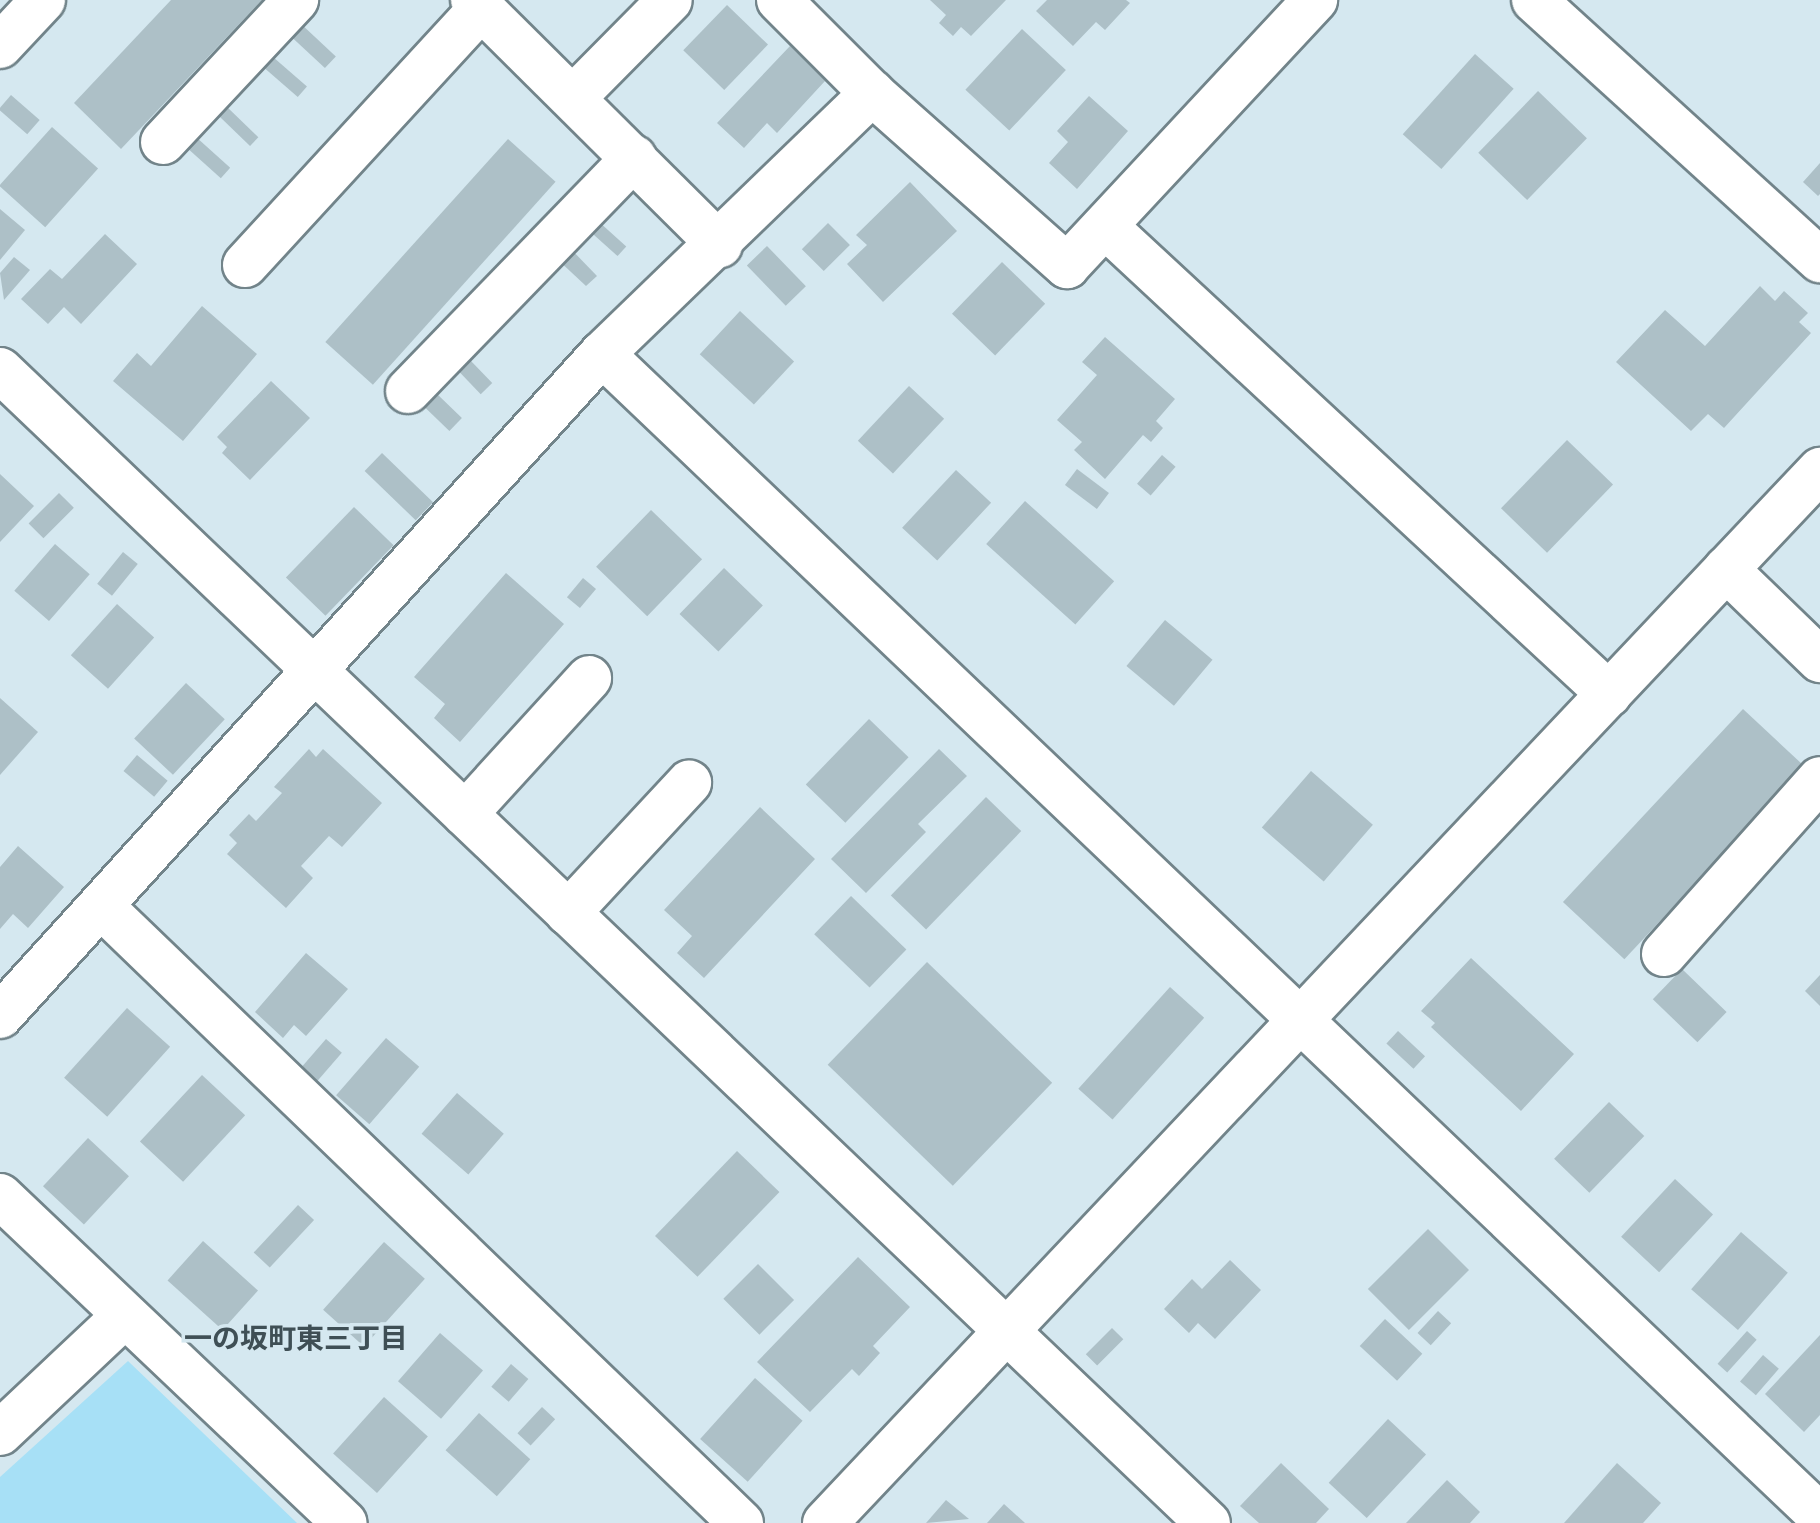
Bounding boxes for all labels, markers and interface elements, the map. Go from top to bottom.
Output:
district label: 一の坂町東三丁目 [184,1322,408,1356]

